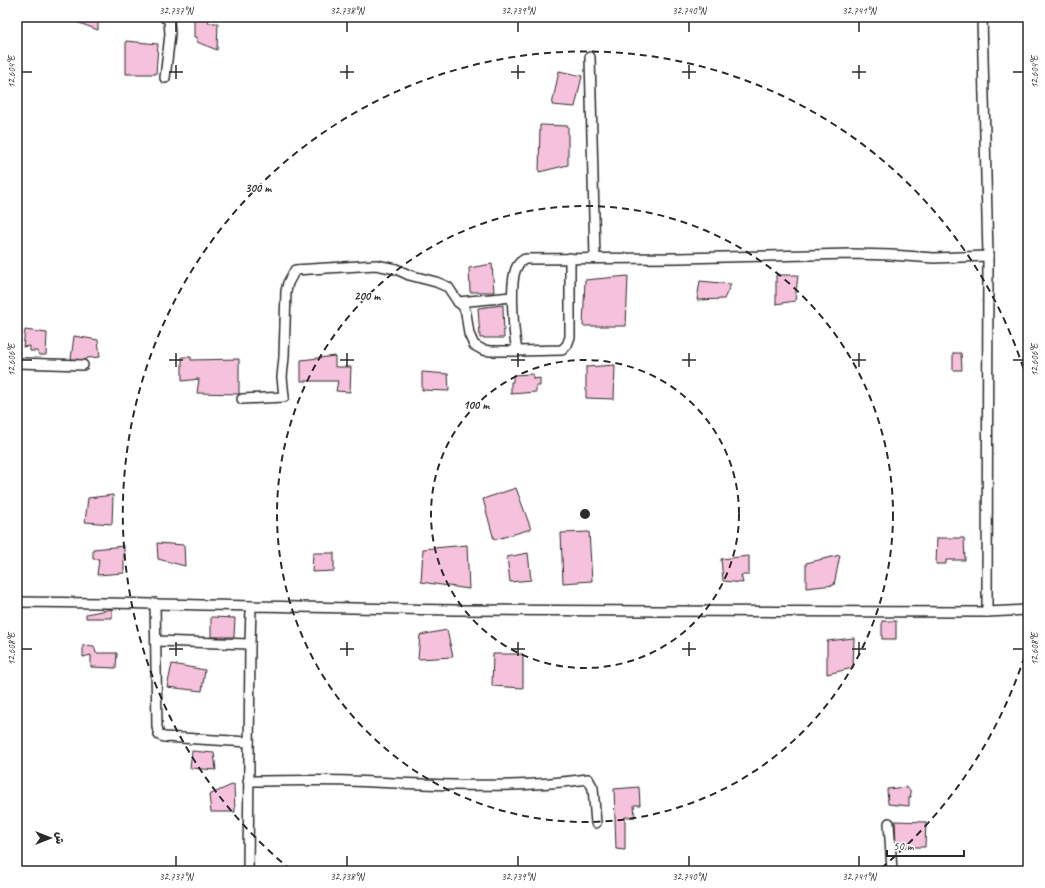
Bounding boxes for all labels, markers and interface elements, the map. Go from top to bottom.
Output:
text: 32.737°N [159,4,195,17]
text: 32.738°N [330,4,366,17]
text: 32.739°N [501,4,537,17]
text: 32.740°N [672,4,708,17]
text: 32.741°N [842,4,878,17]
text: 12.604°E [5,54,18,88]
text: 12.604°E [1028,54,1041,88]
text: 300 m [245,180,272,196]
text: 200 m [354,288,381,304]
text: 12.606°E [5,342,18,376]
text: 12.606°E [1028,342,1041,376]
text: 100 m [463,397,490,413]
centre of rings [578,507,592,521]
text: 12.608°E [5,631,18,665]
text: 12.608°E [1028,631,1041,665]
north arrow [30,818,70,858]
text: ش [53,832,67,844]
scale bar [887,832,964,858]
text: 50 m [893,838,915,854]
text: 32.737°N [159,870,195,883]
text: 32.738°N [330,870,366,883]
text: 32.739°N [501,870,537,883]
text: 32.740°N [672,870,708,883]
text: 32.741°N [842,870,878,883]

